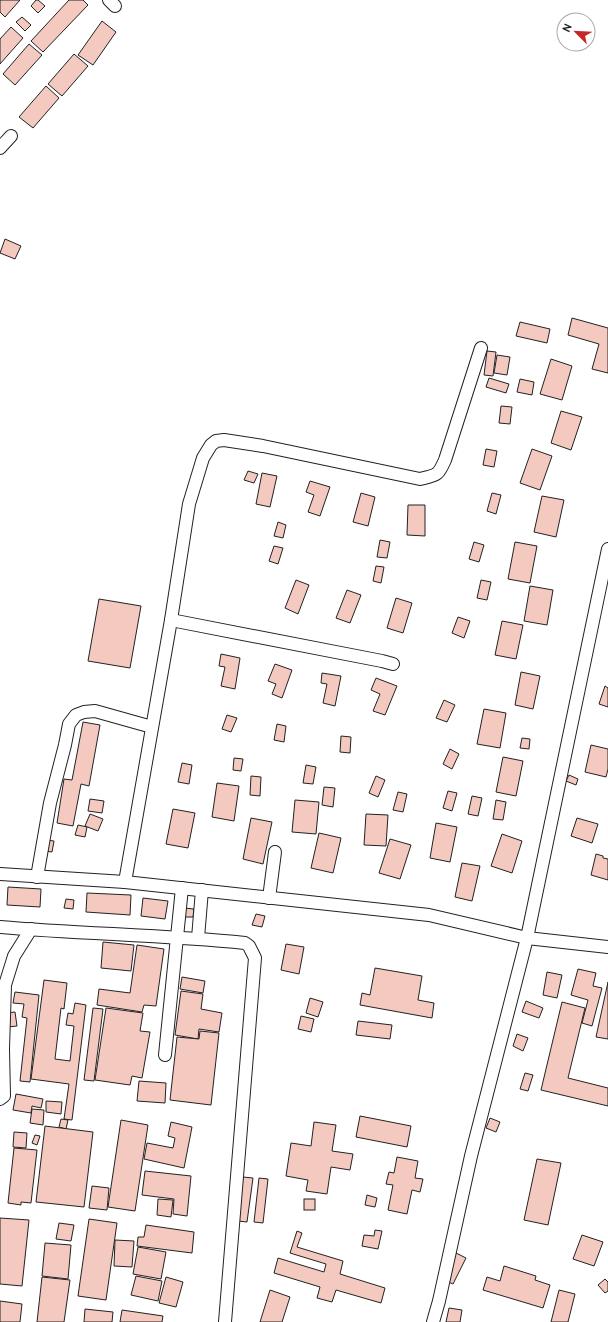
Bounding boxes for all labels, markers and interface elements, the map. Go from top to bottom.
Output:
north arrow [556,12,596,52]
text: N [559,22,575,34]

